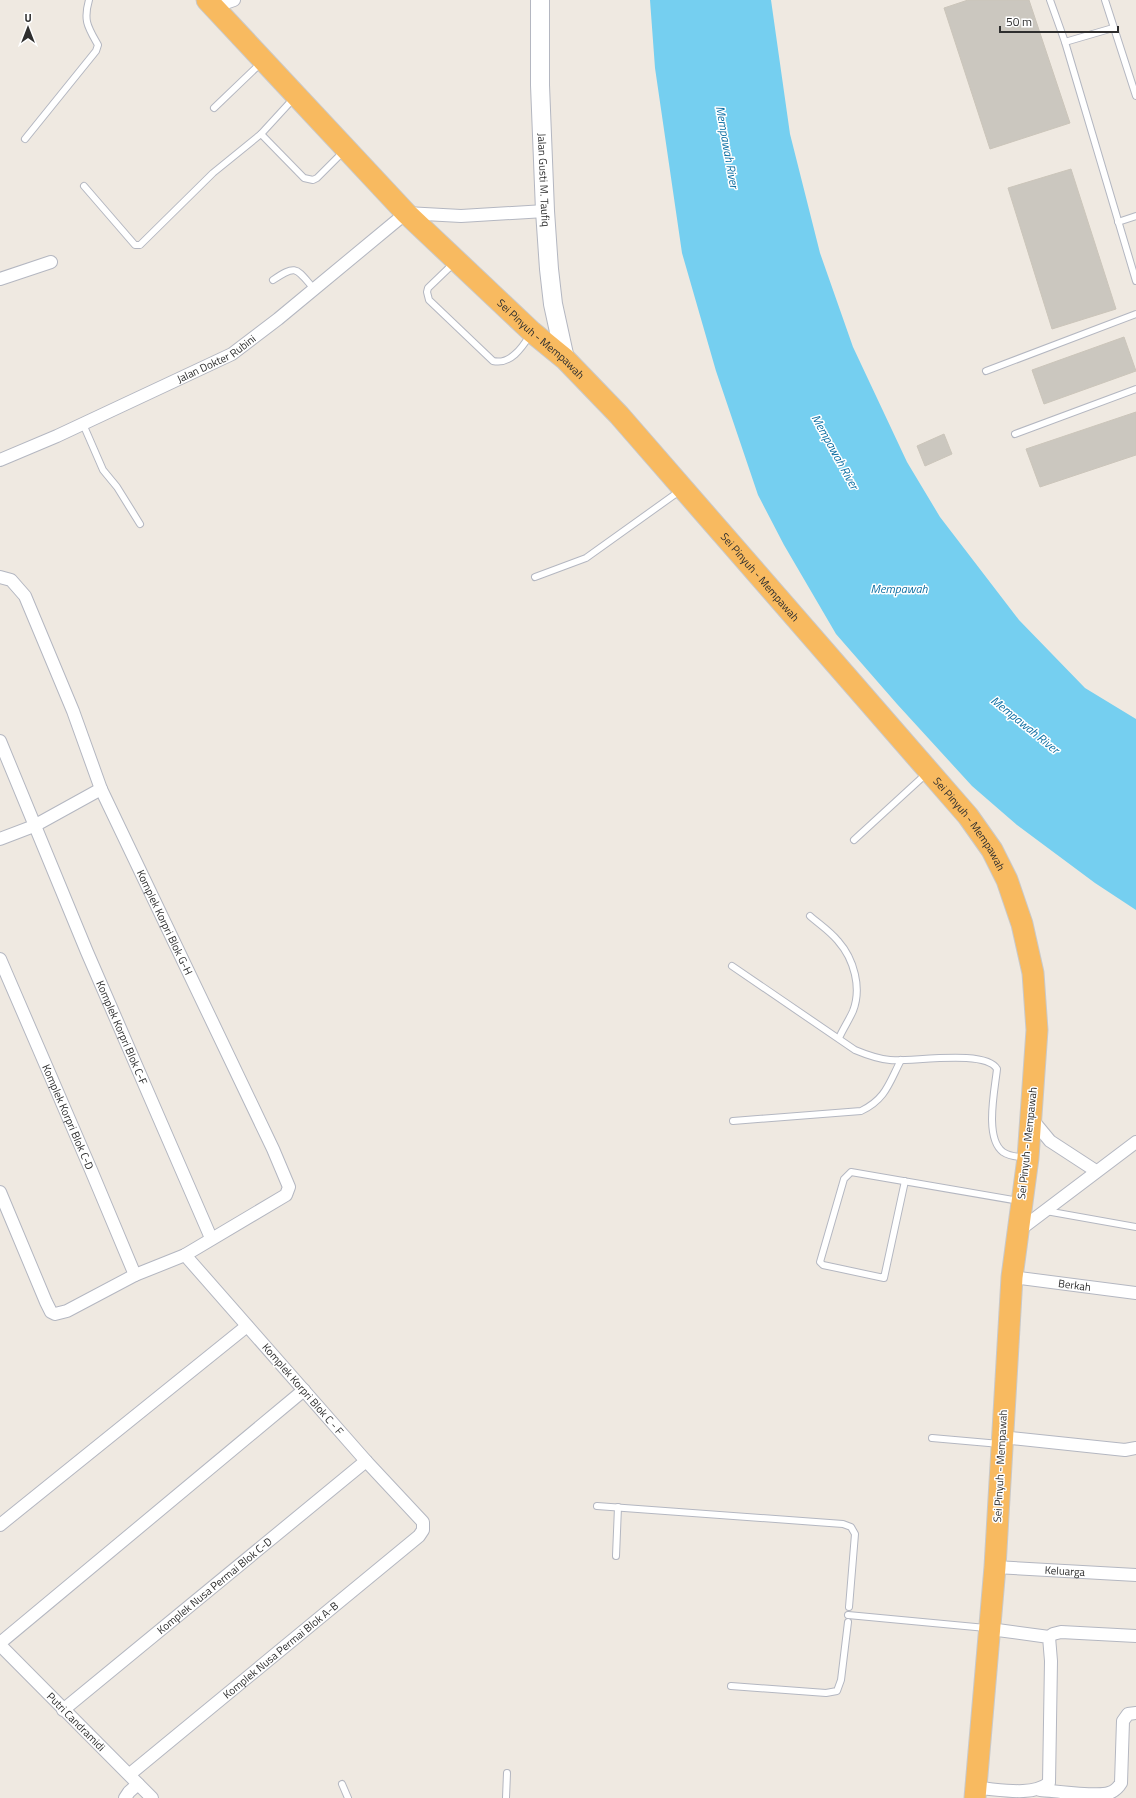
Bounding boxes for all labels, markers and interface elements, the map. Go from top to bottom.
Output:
north arrow [8,8,48,48]
scale bar [1000,8,1118,34]
text: U [24,10,32,26]
text: 50 m [1006,12,1032,31]
water label: Mempawah River [711,104,744,192]
street label: Jalan Gusti M. Taufiq [534,133,554,227]
street label: Sei Pinyuh - Mempawah [494,295,588,383]
street label: Jalan Dokter Rubini [174,331,259,387]
water label: Mempawah River [807,411,865,495]
street label: Sei Pinyuh - Mempawah [717,529,803,625]
water label: Mempawah [871,579,928,598]
water label: Mempawah River [987,691,1065,760]
street label: Sei Pinyuh - Mempawah [930,774,1009,873]
street label: Komplek Korpri Blok G-H [133,867,197,978]
street label: Komplek Korpri Blok C-F [92,978,152,1087]
street label: Komplek Korpri Blok C-D [38,1062,98,1172]
street label: Sei Pinyuh - Mempawah [1013,1086,1041,1200]
street label: Berkah [1057,1275,1092,1295]
street label: Komplek Korpri Blok C - F [259,1340,348,1439]
street label: Sei Pinyuh - Mempawah [989,1409,1011,1523]
street label: Komplek Nusa Permai Blok C-D [153,1533,276,1638]
street label: Keluarga [1044,1562,1086,1580]
street label: Komplek Nusa Permai Blok A-B [219,1597,342,1702]
street label: Putri Candramidi [43,1689,109,1755]

